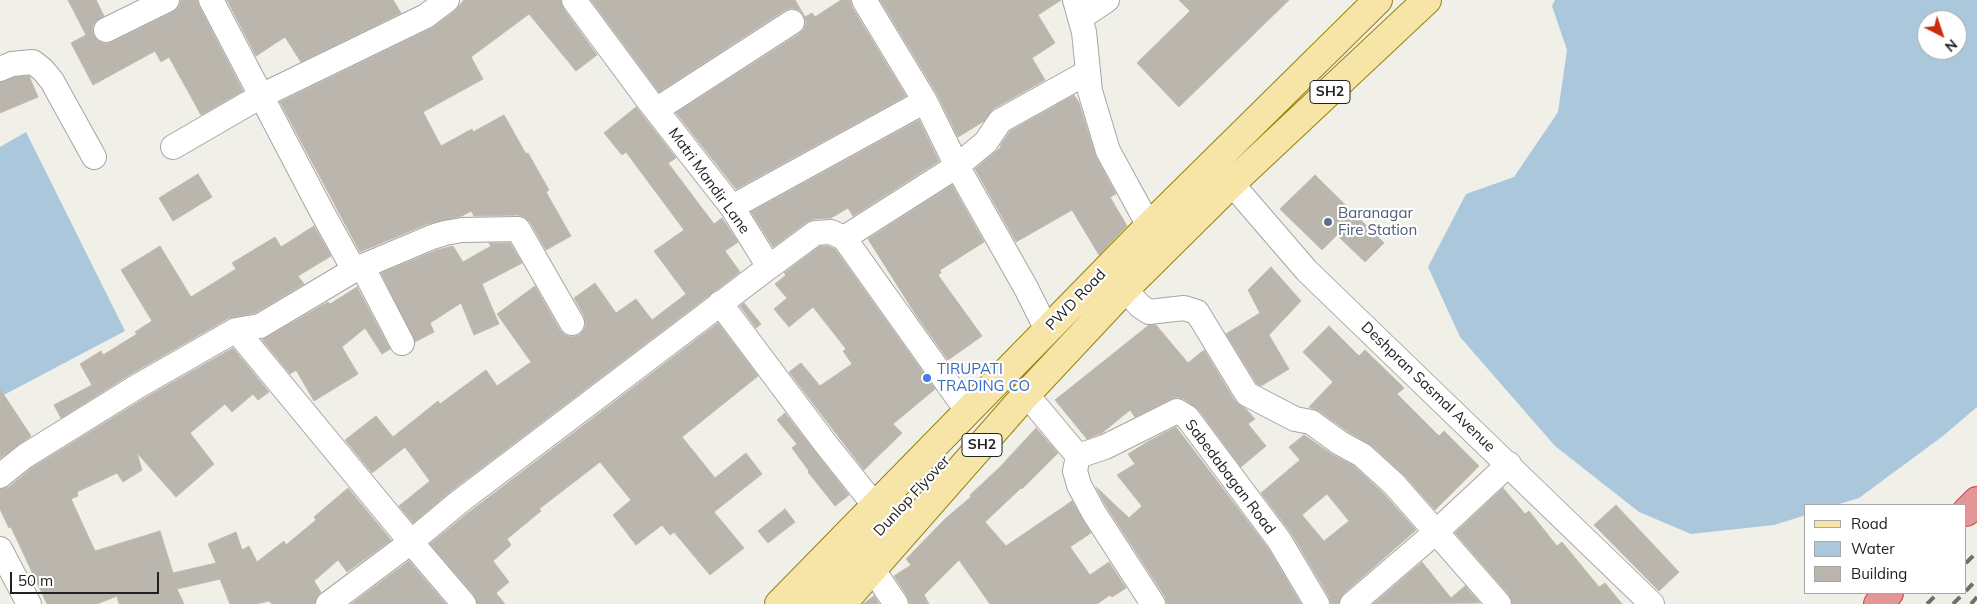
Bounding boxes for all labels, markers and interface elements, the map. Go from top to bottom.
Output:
north arrow [1917,10,1967,60]
text: N [1941,35,1961,56]
road number: SH2 [1310,80,1350,104]
street label: Matri Mandir Lane [664,124,754,238]
place label: Baranagar Fire Station [1338,204,1417,239]
marker: Baranagar Fire Station [1322,216,1334,228]
street label: PWD Road [1042,266,1110,334]
street label: Deshpran Sasmal Avenue [1357,318,1499,456]
place label: TIRUPATI TRADING CO [937,360,1030,395]
marker: TIRUPATI TRADING CO [921,372,933,384]
street label: Sabedabagan Road [1181,416,1279,538]
road number: SH2 [962,434,1002,456]
street label: Dunlop Flyover [870,452,954,540]
legend [1804,504,1967,594]
text: Road [1851,514,1888,533]
text: Water [1851,539,1895,558]
scale bar [12,562,161,594]
text: Building [1851,564,1907,583]
text: 50 m [18,571,53,590]

